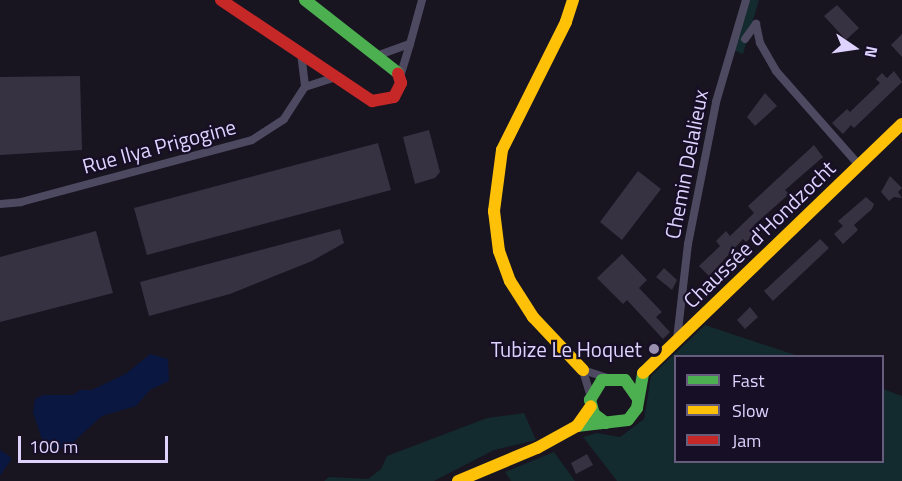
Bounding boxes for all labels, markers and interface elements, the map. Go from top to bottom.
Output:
north arrow [824,18,884,78]
text: N [859,44,884,60]
street label: Chemin Delalieux [659,87,713,241]
street label: Rue Ilya Prigogine [80,113,238,179]
street label: Chaussée d'Hondzocht [678,155,840,313]
place label: Tubize Le Hoquet [491,336,642,362]
marker: Tubize Le Hoquet [647,342,661,356]
legend [674,355,884,463]
text: Fast [732,367,765,394]
text: Slow [732,397,769,424]
scale bar [21,424,171,462]
text: Jam [732,427,761,454]
text: 100 m [29,433,78,460]

